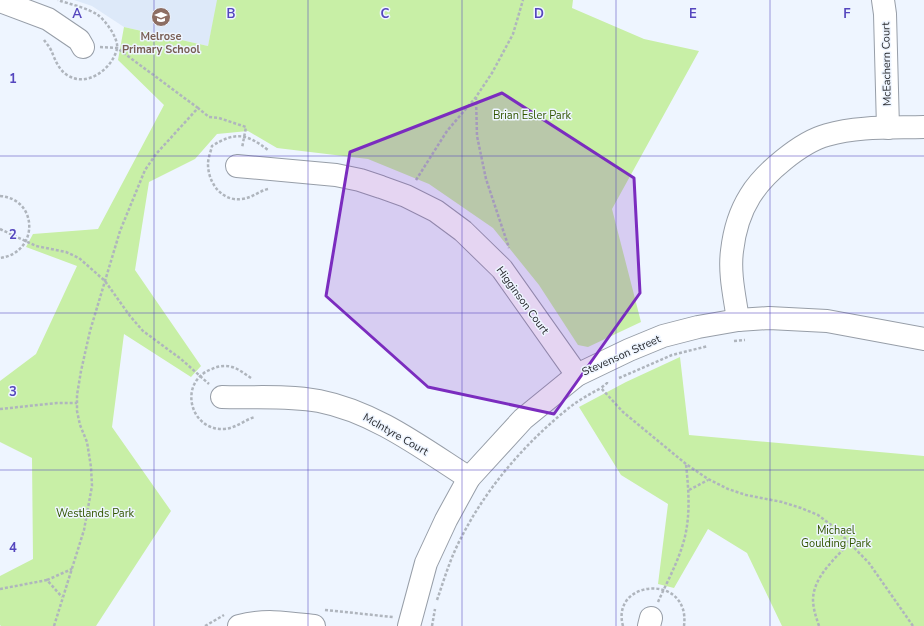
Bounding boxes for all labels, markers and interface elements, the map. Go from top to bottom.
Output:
text: A [72,5,82,23]
text: B [227,5,236,23]
text: C [381,5,390,23]
text: D [534,5,544,23]
text: E [689,5,697,23]
text: F [843,5,851,23]
school or university icon: Melrose Primary School [150,6,172,28]
street label: McEachern Court [878,22,895,106]
place label: Melrose Primary School [122,29,200,57]
text: 1 [9,70,17,88]
park label: Brian Esler Park [493,108,572,123]
text: 2 [9,226,17,244]
street label: Higginson Court [493,263,552,337]
street label: Stevenson Street [580,331,663,379]
text: 3 [9,383,17,401]
street label: McIntyre Court [360,410,431,459]
park label: Westlands Park [56,506,135,521]
park label: Michael Goulding Park [801,523,871,551]
text: 4 [9,539,17,557]

